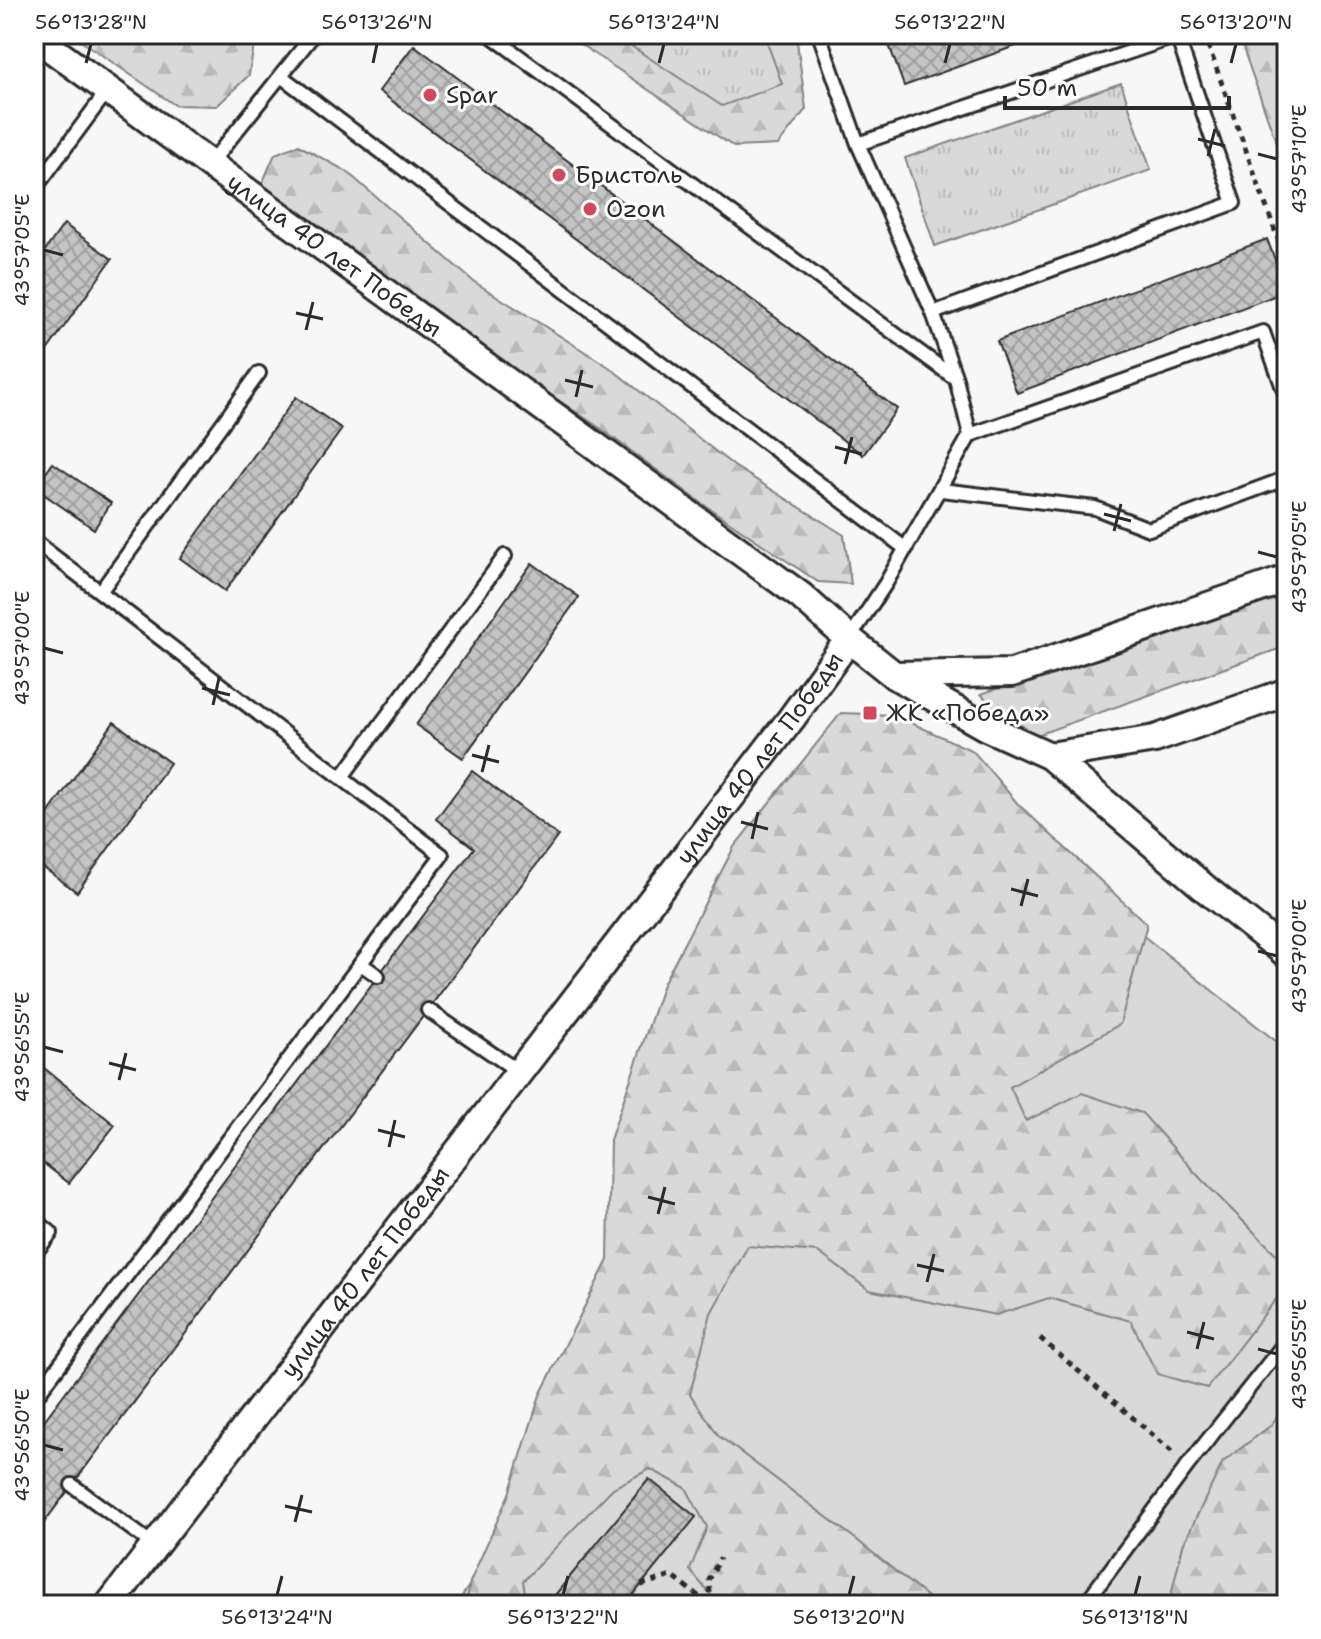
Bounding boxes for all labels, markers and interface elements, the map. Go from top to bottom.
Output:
text: 56°13'28"N [35,9,147,35]
text: 56°13'26"N [322,9,432,35]
text: 56°13'24"N [608,9,720,35]
text: 56°13'22"N [894,9,1006,35]
text: 56°13'20"N [1180,9,1292,35]
scale bar [1005,60,1229,110]
text: 50 m [1017,72,1077,104]
place label: Spar [446,79,498,111]
marker: Spar [421,86,439,104]
text: 43°57'10"E [1286,104,1312,214]
place label: Бристоль [575,159,682,191]
street label: улица 40 лет Победы [220,166,448,345]
marker: Бристоль [550,166,568,184]
place label: Ozon [606,193,666,225]
text: 43°57'05"E [9,194,35,306]
marker: Ozon [581,200,599,218]
text: 43°57'05"E [1286,501,1312,613]
text: 43°57'00"E [9,590,35,706]
street label: улица 40 лет Победы [669,645,851,871]
place label: ЖК «Победа» [886,697,1049,729]
marker: ЖК «Победа» [861,704,879,722]
text: 43°57'00"E [1286,898,1312,1014]
text: 43°56'55"E [9,992,35,1103]
street label: улица 40 лет Победы [274,1160,457,1385]
text: 43°56'55"E [1286,1299,1312,1410]
text: 43°56'50"E [9,1388,35,1502]
text: 56°13'24"N [221,1604,333,1630]
text: 56°13'22"N [507,1604,619,1630]
text: 56°13'20"N [793,1604,905,1630]
text: 56°13'18"N [1081,1604,1189,1630]

